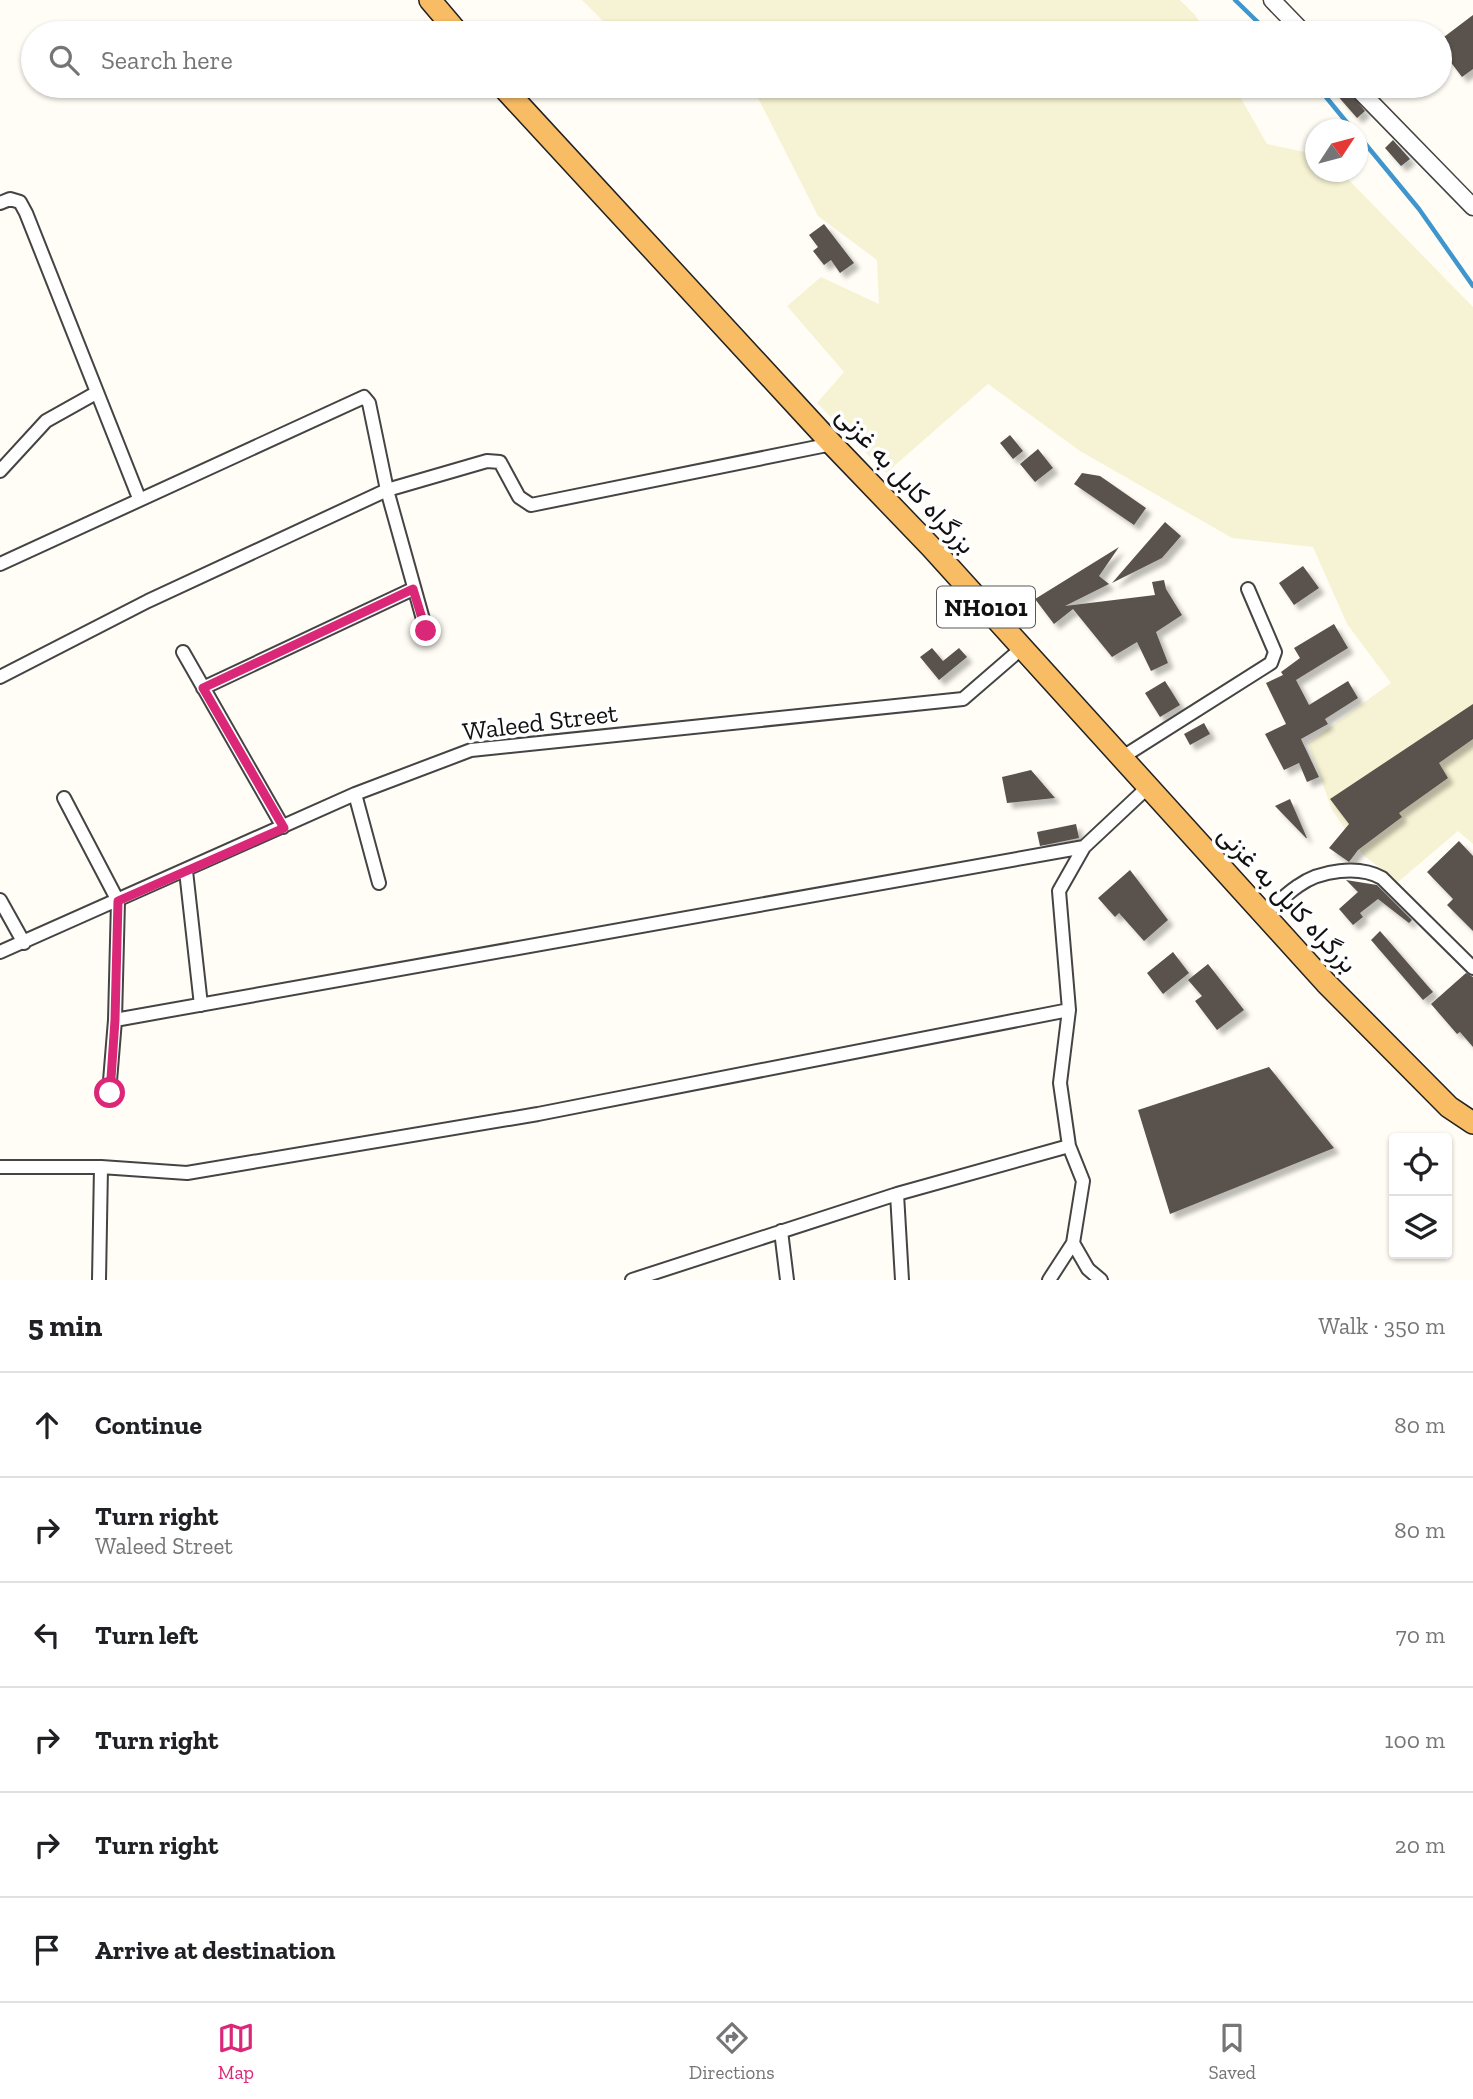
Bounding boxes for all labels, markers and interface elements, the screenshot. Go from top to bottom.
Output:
search box [21,21,1452,98]
icon: search [45,41,83,79]
text: Search here [101,44,233,76]
north arrow [1305,119,1368,182]
street label: بزرگراه کابل به غزنی [829,400,983,560]
road number: NH0101 [937,586,1035,628]
route end [410,615,441,646]
street label: Waleed Street [461,697,620,747]
street label: بزرگراه کابل به غزنی [1211,819,1365,979]
route start [94,1077,125,1108]
map controls [1389,1133,1452,1259]
button: locate [1389,1133,1452,1196]
button: layers [1389,1196,1452,1259]
text: 5 min [28,1308,102,1344]
text: Walk · 350 m [1319,1312,1445,1340]
icon: ahead [28,1406,66,1444]
text: Continue [95,1409,202,1441]
text: 80 m [1394,1411,1445,1439]
text: Turn right [95,1500,218,1532]
icon: right [28,1511,66,1549]
text: 80 m [1394,1516,1445,1544]
text: Waleed Street [95,1532,233,1560]
icon: left [28,1616,66,1654]
text: Turn left [95,1619,198,1651]
text: 70 m [1396,1621,1445,1649]
icon: right [28,1721,66,1759]
text: Turn right [95,1724,218,1756]
text: 100 m [1385,1726,1445,1754]
icon: right [28,1826,66,1864]
text: Turn right [95,1829,218,1861]
text: 20 m [1395,1831,1445,1859]
icon: arrive [28,1931,66,1969]
text: Arrive at destination [95,1934,335,1966]
tab: Map [217,2019,255,2084]
tab: Directions [689,2019,775,2084]
tab: Saved [1208,2019,1256,2084]

